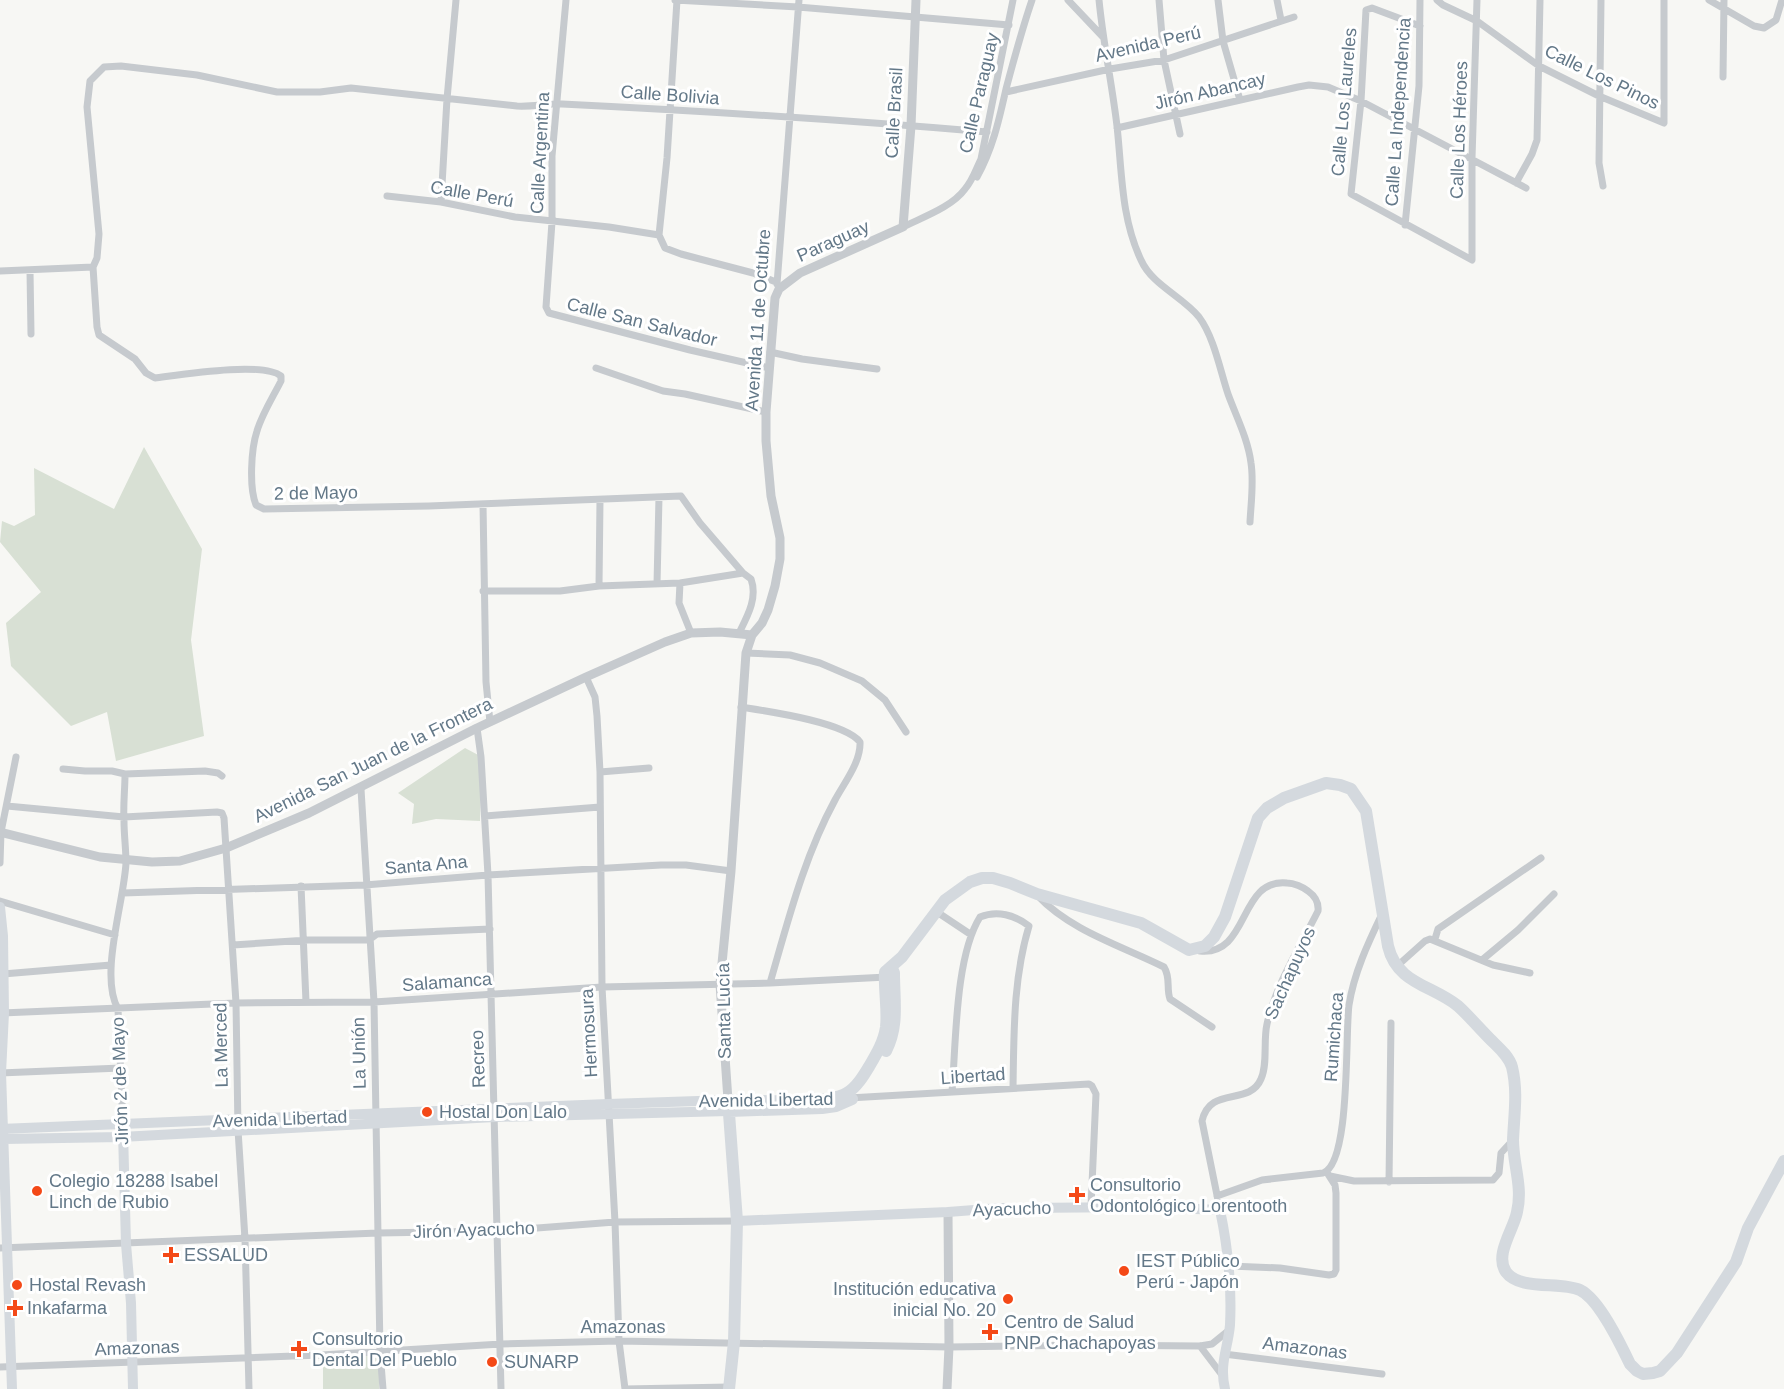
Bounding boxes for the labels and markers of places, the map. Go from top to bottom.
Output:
place label: Hostal Don Lalo [439,1102,567,1122]
marker: Hostal Don Lalo [420,1105,434,1119]
place label: Colegio 18288 Isabel Linch de Rubio [49,1171,218,1212]
place label: Consultorio Odontológico Lorentooth [1090,1175,1287,1216]
marker: Colegio 18288 Isabel Linch de Rubio [30,1184,44,1198]
marker: Consultorio Odontológico Lorentooth [1068,1186,1086,1204]
place label: ESSALUD [184,1245,268,1265]
marker: ESSALUD [162,1246,180,1264]
place label: IEST Público Perú - Japón [1136,1251,1240,1292]
marker: IEST Público Perú - Japón [1117,1264,1131,1278]
place label: Hostal Revash [29,1275,146,1295]
marker: Hostal Revash [10,1278,24,1292]
place label: Institución educativa inicial No. 20 [833,1279,997,1320]
marker: Institución educativa inicial No. 20 [1001,1292,1015,1306]
place label: Inkafarma [27,1298,108,1318]
marker: Inkafarma [8,1301,22,1315]
place label: Centro de Salud PNP Chachapoyas [1004,1312,1156,1353]
marker: Centro de Salud PNP Chachapoyas [981,1323,999,1341]
place label: Consultorio Dental Del Pueblo [312,1329,457,1370]
marker: Consultorio Dental Del Pueblo [290,1340,308,1358]
place label: SUNARP [504,1352,579,1372]
marker: SUNARP [485,1355,499,1369]

